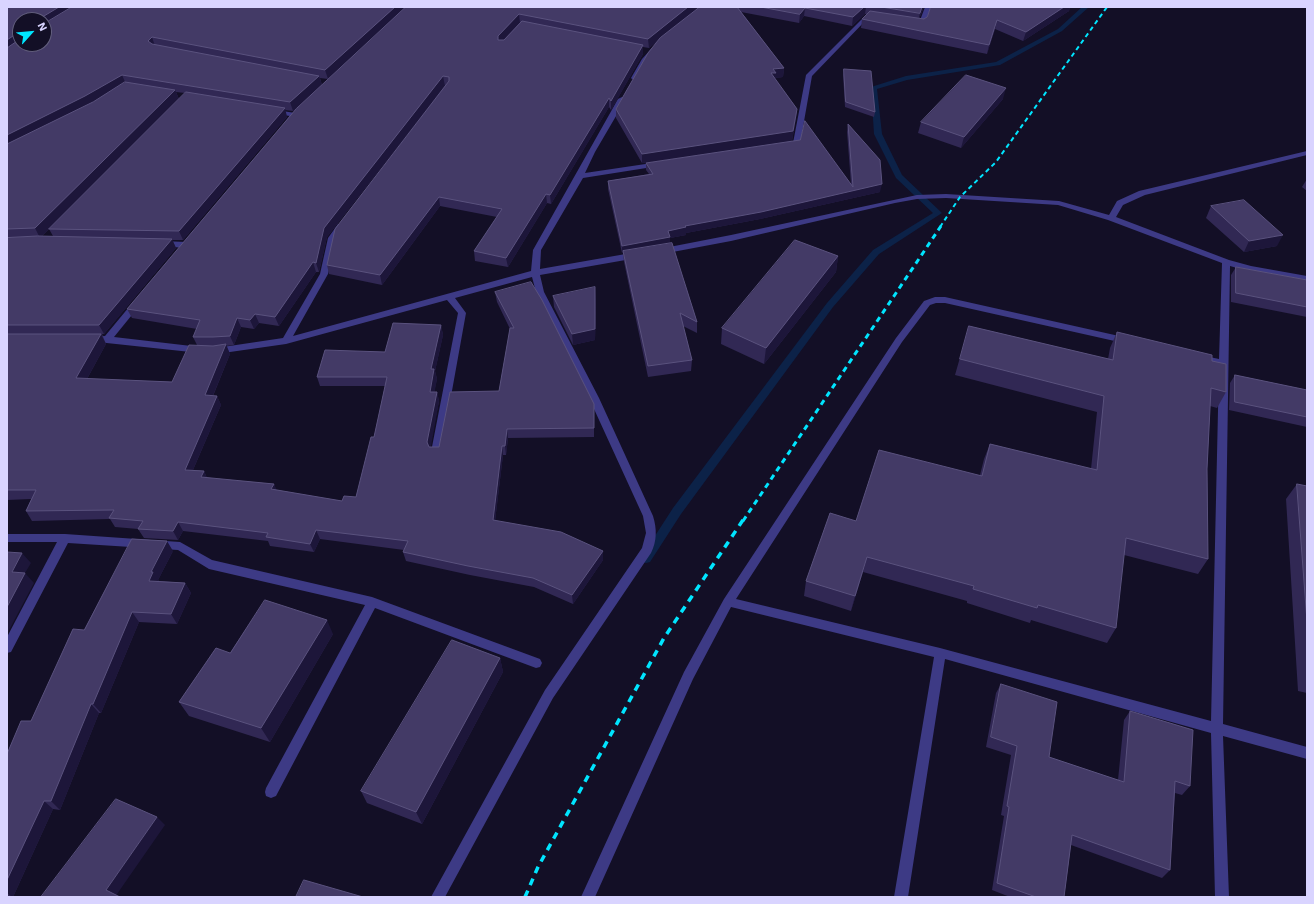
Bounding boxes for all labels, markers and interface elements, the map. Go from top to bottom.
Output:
north arrow [12,12,52,52]
text: N [35,20,50,33]

